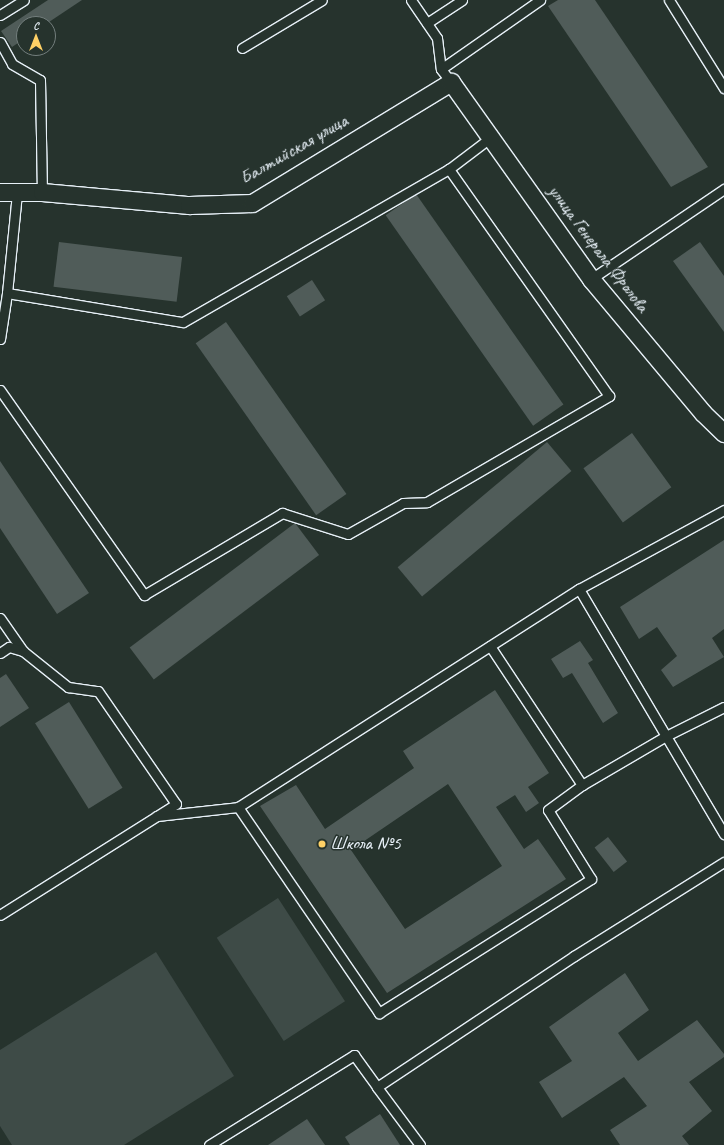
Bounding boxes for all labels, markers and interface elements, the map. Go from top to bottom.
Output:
north arrow [16,16,56,56]
text: С [33,18,39,32]
street label: Балтийская улица [235,110,353,190]
street label: улица Генерала Фролова [543,181,653,317]
place label: Школа №5 [330,833,401,855]
marker: Школа №5 [317,839,327,849]

